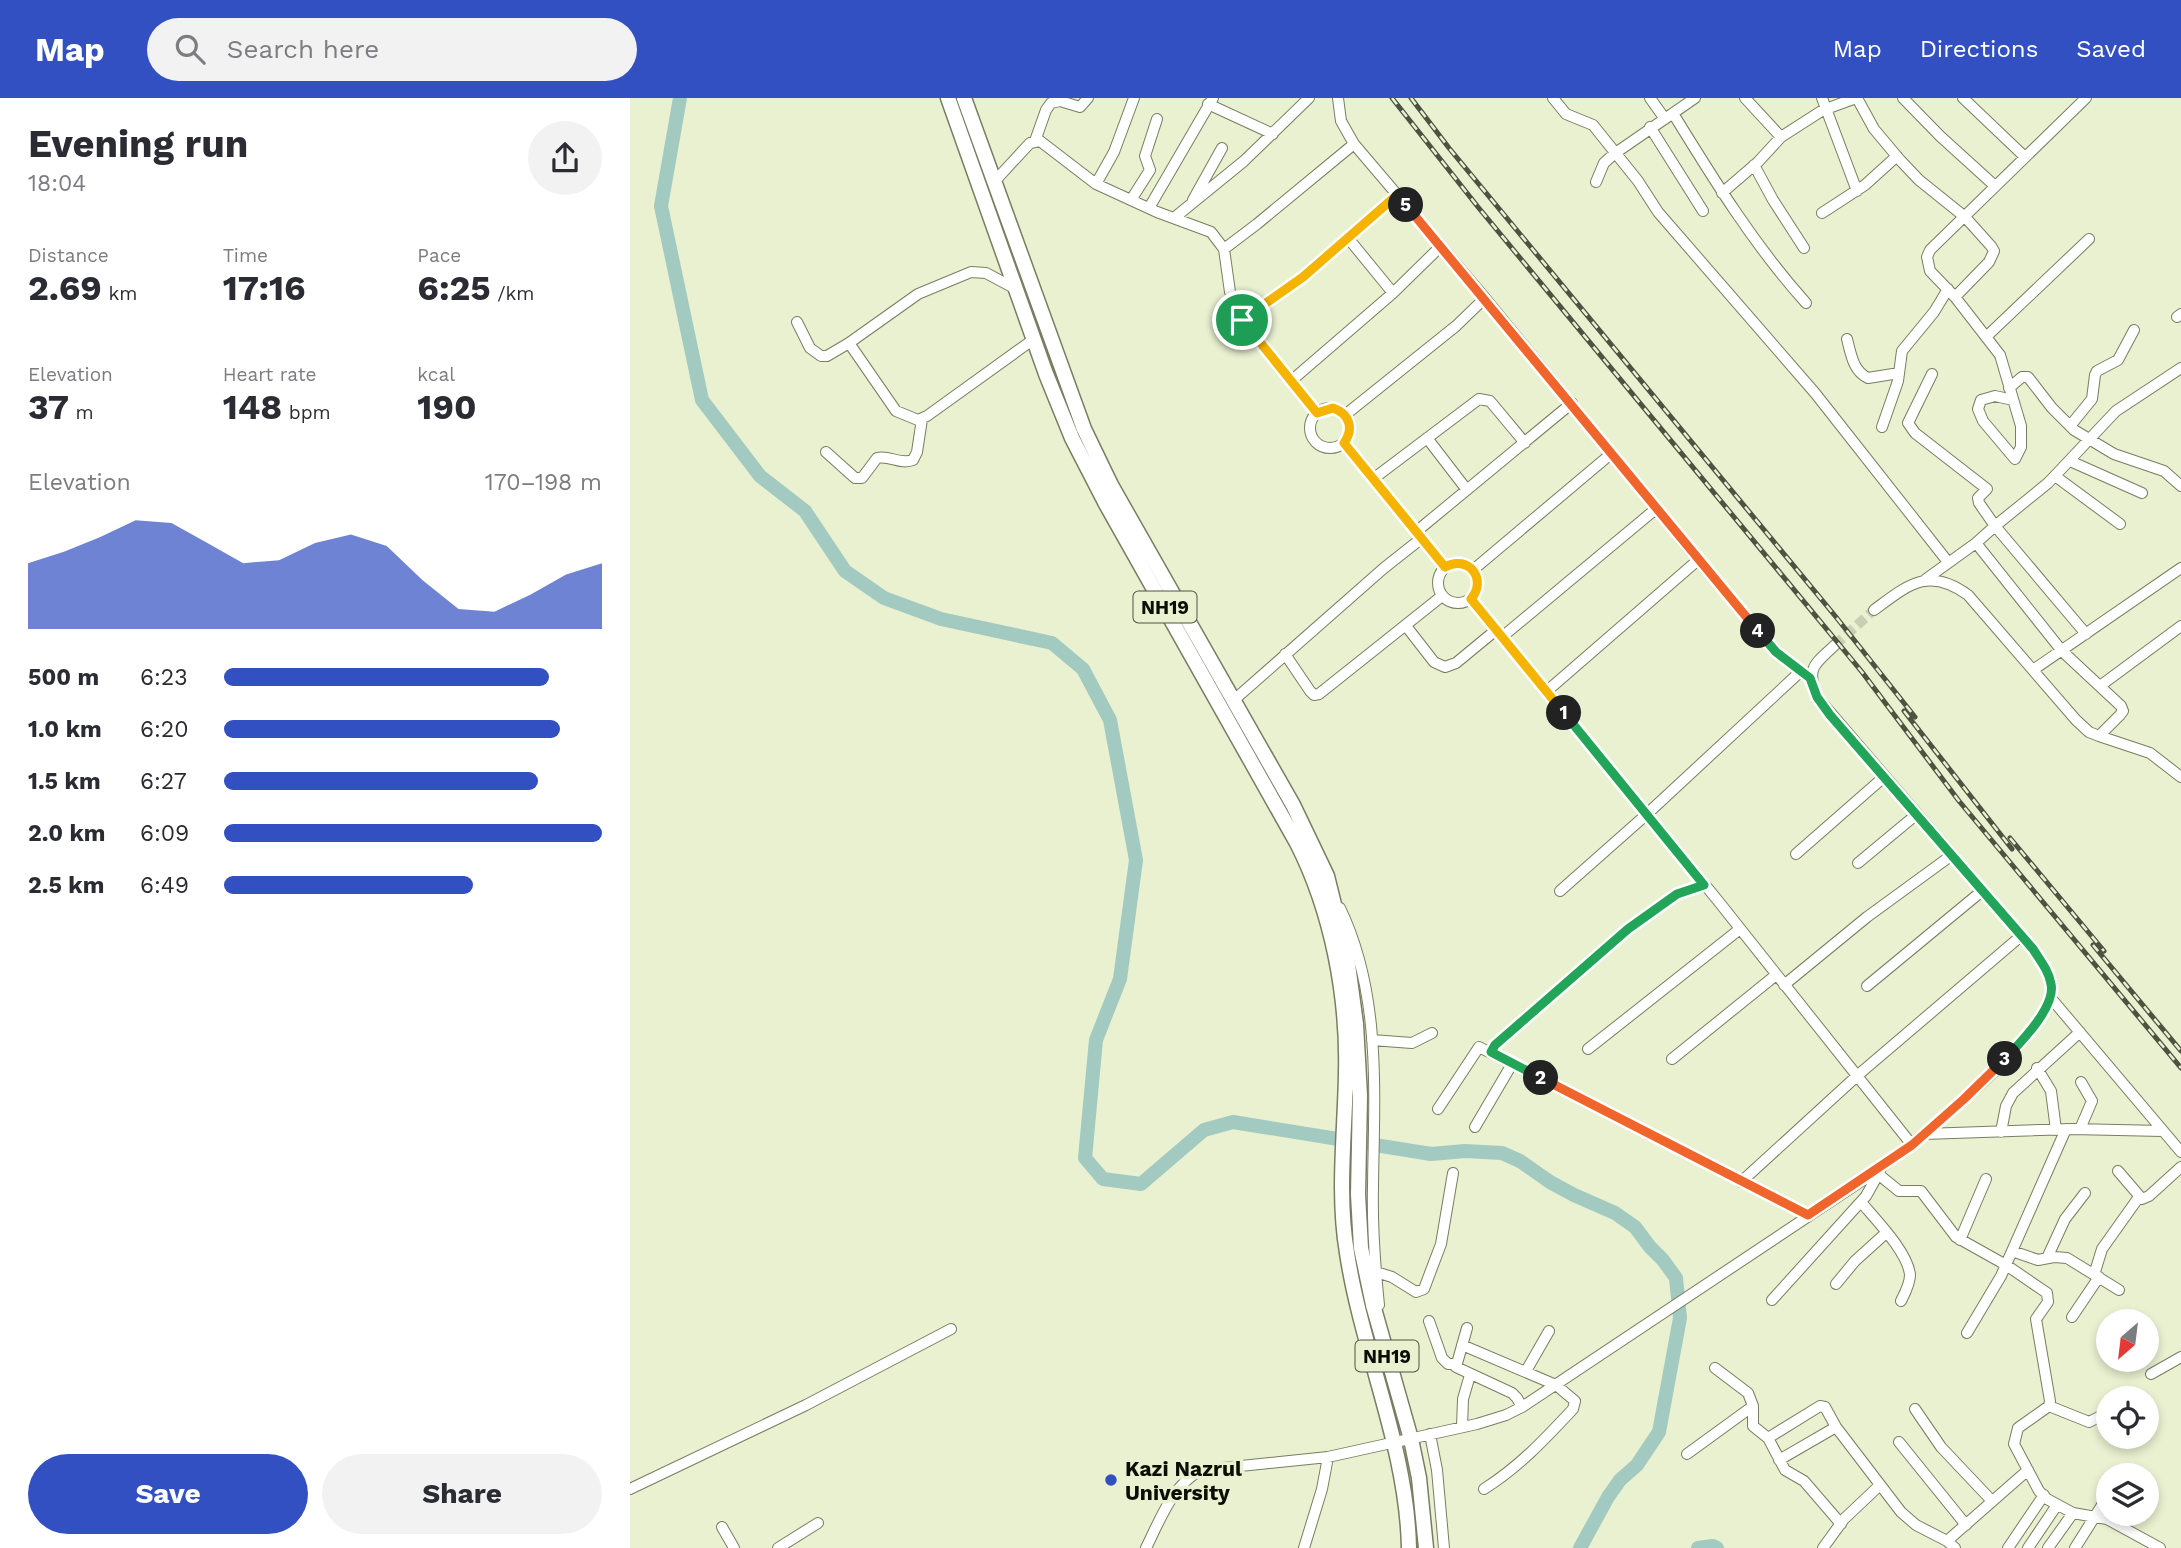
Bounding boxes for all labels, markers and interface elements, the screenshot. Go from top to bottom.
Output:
search box [147,18,637,81]
text: Map [35,30,105,69]
icon: search [171,30,209,68]
text: Search here [227,34,379,64]
text: Map [1833,35,1882,63]
text: Directions [1920,35,2038,63]
text: Saved [2076,35,2146,63]
button: share [528,121,602,195]
text: Evening run [28,122,248,166]
text: 18:04 [28,170,86,197]
pin: 5 [1388,188,1424,222]
text: 5 [1400,193,1411,216]
text: Distance [28,244,109,267]
text: Time [223,244,268,267]
text: Pace [417,244,461,267]
text: 2.69 [28,267,102,309]
text: 17:16 [223,267,306,309]
text: 6:25 [417,267,491,309]
text: km [102,282,137,305]
text: /km [491,282,534,305]
pin [1212,290,1272,350]
icon: arrive [1223,301,1261,339]
text: Elevation [28,363,113,386]
text: Heart rate [223,363,317,386]
text: kcal [417,363,455,386]
text: 37 [28,386,69,428]
text: 148 [223,386,282,428]
text: 190 [417,386,477,428]
text: m [69,401,94,424]
text: bpm [282,401,331,424]
text: Elevation [28,469,131,496]
text: 170–198 m [485,469,602,496]
road number: NH19 [1134,592,1196,622]
pin: 4 [1740,614,1776,648]
text: 4 [1751,619,1764,642]
text: 500 m [28,664,99,691]
text: 6:23 [140,664,188,691]
pin: 1 [1546,696,1581,730]
text: 1 [1559,701,1568,724]
text: 1.0 km [28,716,102,743]
text: 6:20 [140,716,189,743]
text: 1.5 km [28,768,101,795]
text: 6:27 [140,768,187,795]
text: 2.0 km [28,820,106,847]
text: 6:09 [140,820,189,847]
text: 2.5 km [28,872,104,899]
text: 6:49 [140,872,189,899]
pin: 3 [1988,1042,2022,1076]
text: 3 [1999,1047,2010,1070]
pin: 2 [1524,1060,1558,1096]
text: 2 [1535,1066,1546,1089]
north arrow [2096,1309,2160,1372]
map controls [2096,1309,2159,1526]
road number: NH19 [1356,1340,1418,1372]
button: locate [2096,1386,2159,1449]
button: Save [28,1454,308,1534]
button: Share [322,1454,602,1534]
place label: Kazi Nazrul University [1125,1456,1242,1505]
button: layers [2096,1463,2159,1526]
marker: Kazi Nazrul University [1103,1472,1119,1488]

